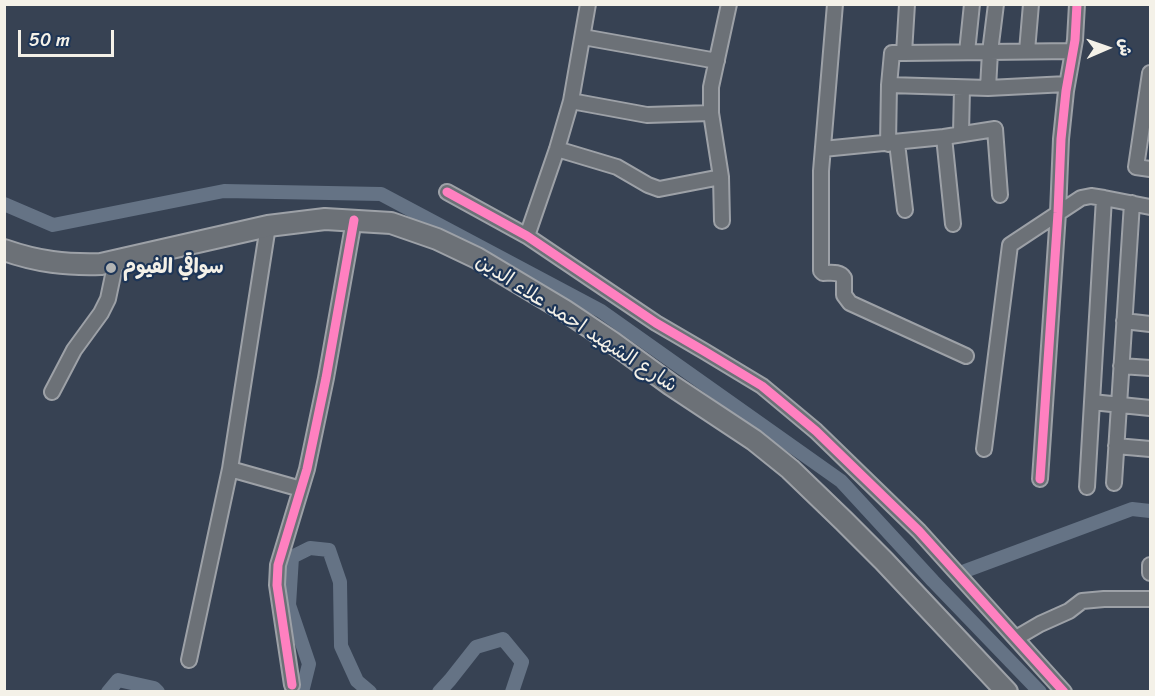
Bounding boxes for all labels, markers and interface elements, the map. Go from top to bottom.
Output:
scale bar [21,18,117,56]
north arrow [1077,18,1137,78]
text: 50 m [29,24,70,56]
text: ش [1111,38,1140,57]
street label: شارع الشهيد احمد علاء الدين [471,250,681,398]
place label: سواقي الفيوم [123,256,224,280]
marker: سواقي الفيوم [104,261,118,275]

